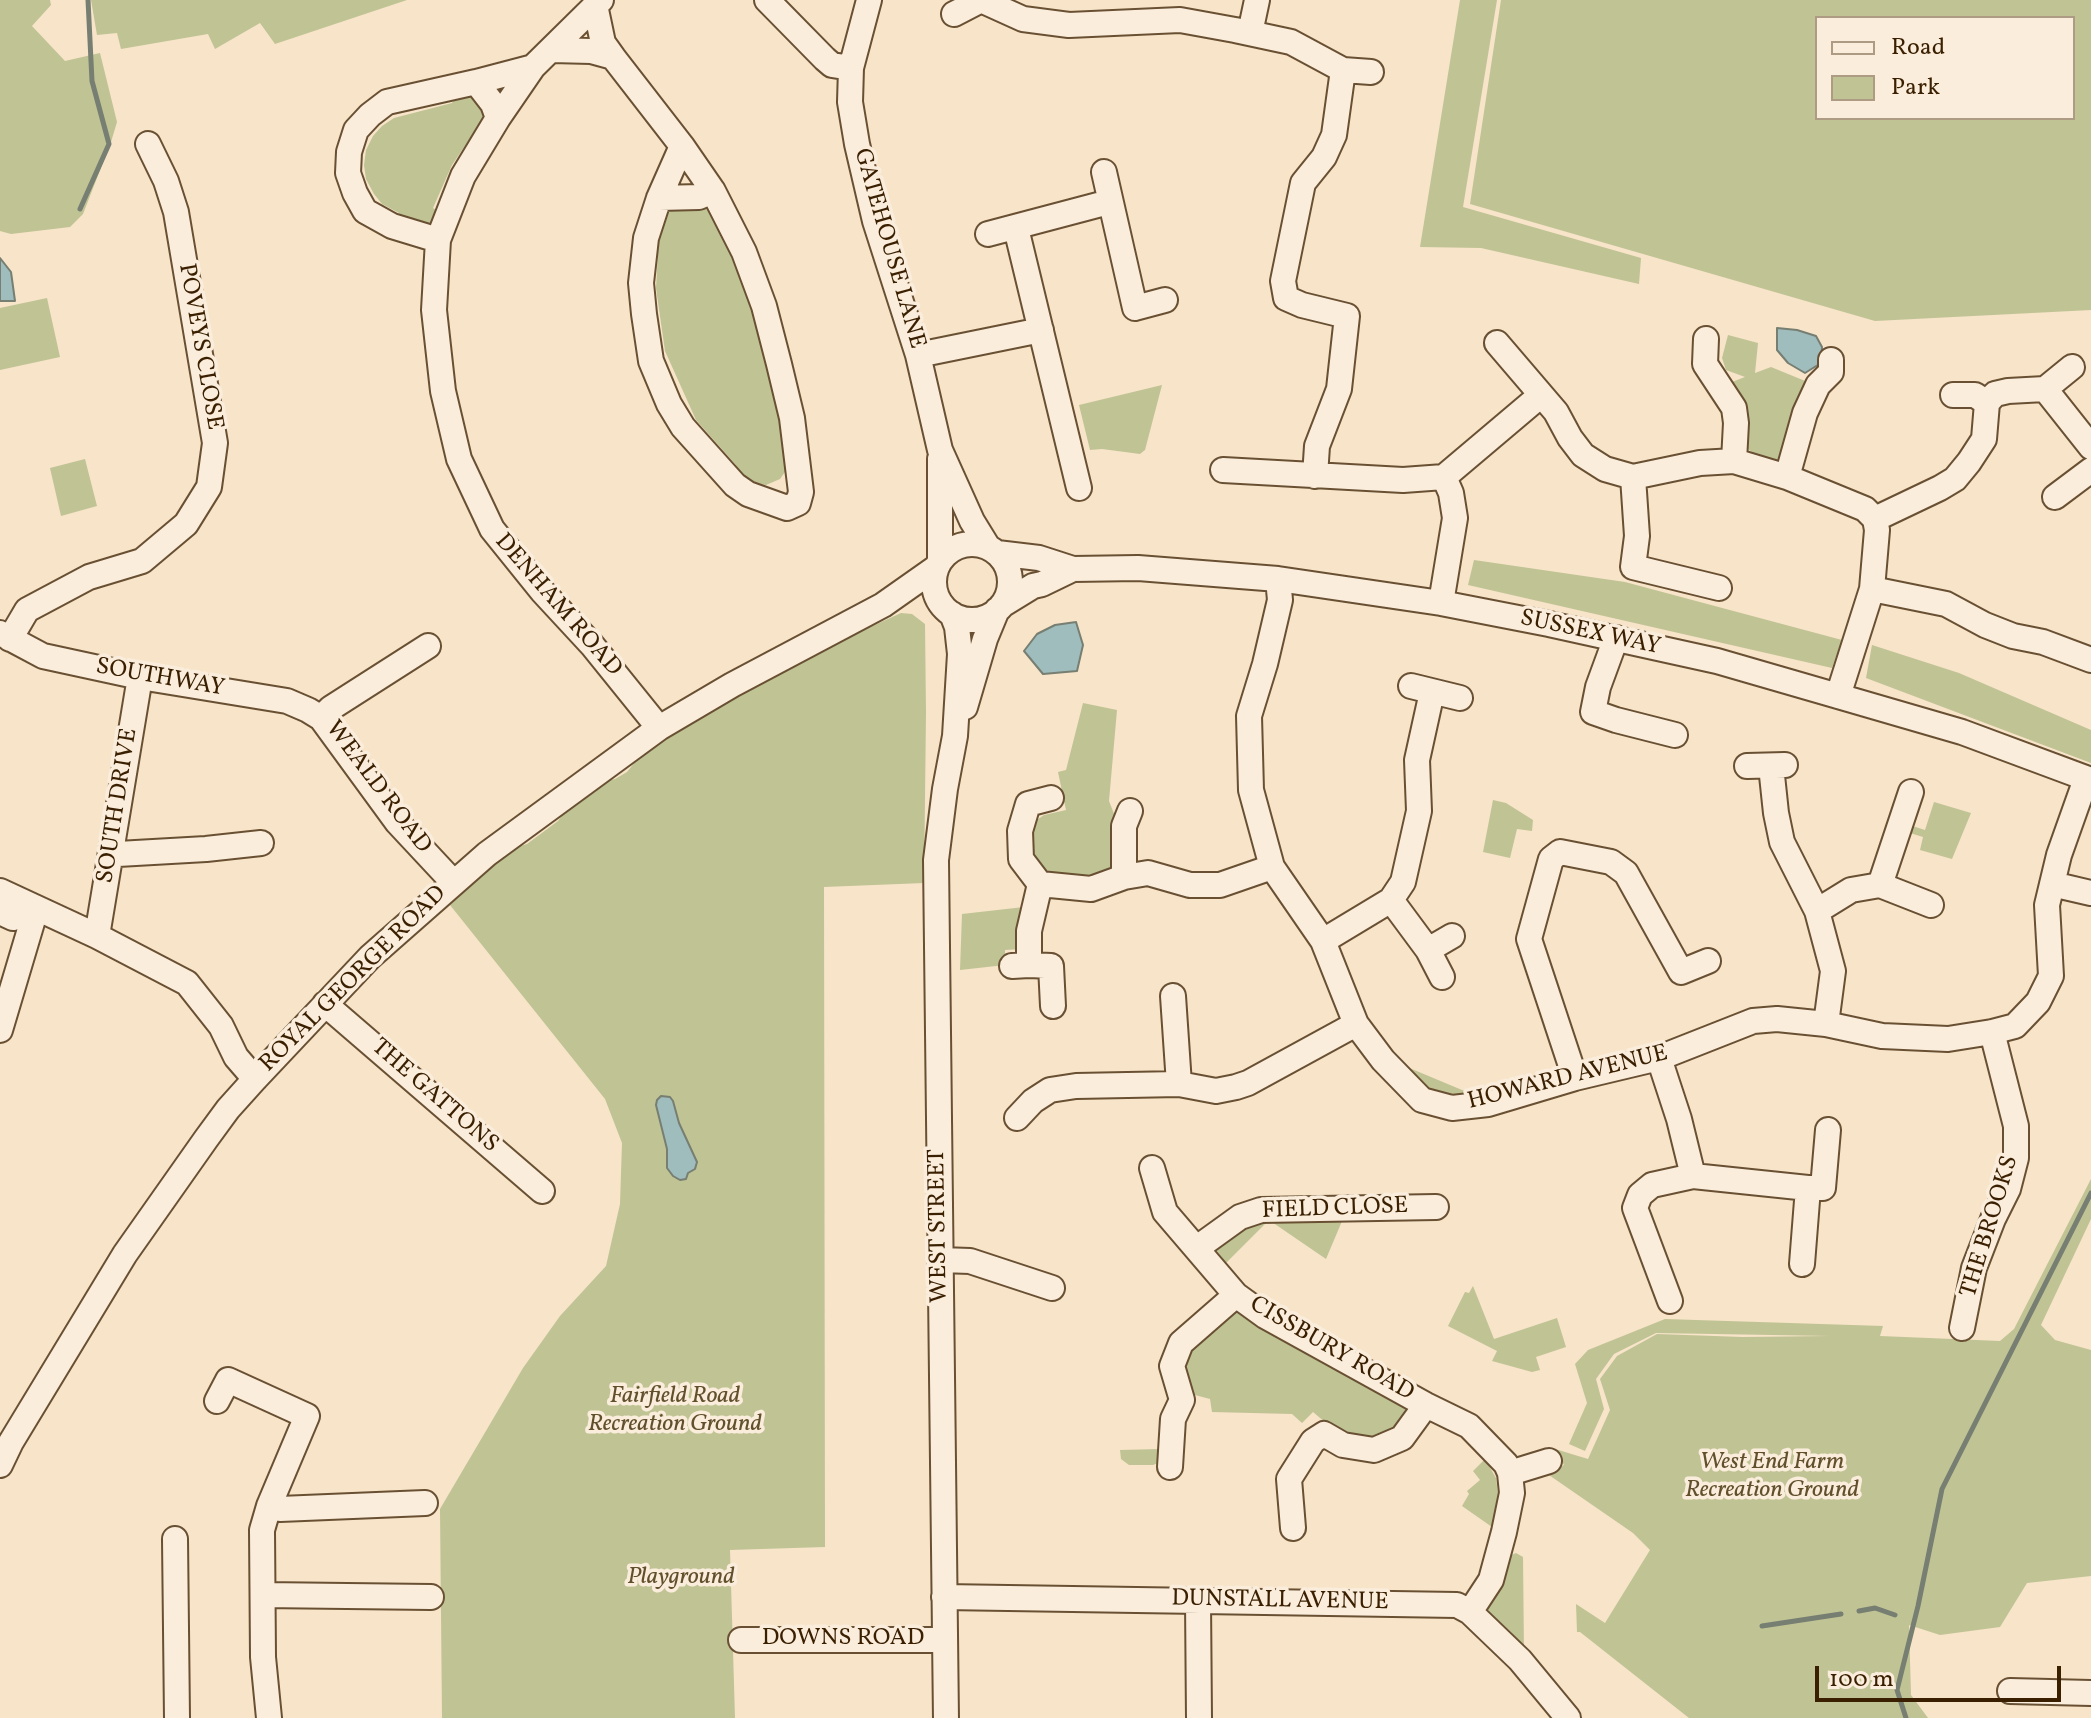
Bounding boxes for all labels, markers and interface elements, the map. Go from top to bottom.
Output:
legend [1815,16,2075,120]
text: Road [1891,31,1945,65]
text: Park [1891,71,1940,105]
street label: GATEHOUSE LANE [846,146,930,352]
street label: POVEYS CLOSE [170,262,228,432]
street label: DENHAM ROAD [487,529,627,683]
street label: SUSSEX WAY [1517,605,1663,663]
street label: SOUTHWAY [93,654,227,704]
street label: WEALD ROAD [318,716,436,860]
street label: SOUTH DRIVE [93,726,145,886]
street label: ROYAL GEORGE ROAD [255,881,453,1079]
street label: THE GATTONS [364,1034,504,1160]
street label: HOWARD AVENUE [1465,1040,1671,1118]
street label: WEST STREET [924,1149,956,1303]
street label: THE BROOKS [1956,1153,2026,1301]
street label: FIELD CLOSE [1261,1193,1409,1227]
street label: CISSBURY ROAD [1244,1291,1418,1409]
park label: Fairfield Road Recreation Ground [588,1384,762,1440]
park label: West End Farm Recreation Ground [1685,1450,1859,1506]
park label: Playground [627,1565,735,1593]
street label: DUNSTALL AVENUE [1171,1586,1389,1618]
street label: DOWNS ROAD [762,1626,924,1654]
scale bar [1819,1650,2065,1700]
text: 100 m [1829,1663,1894,1697]

